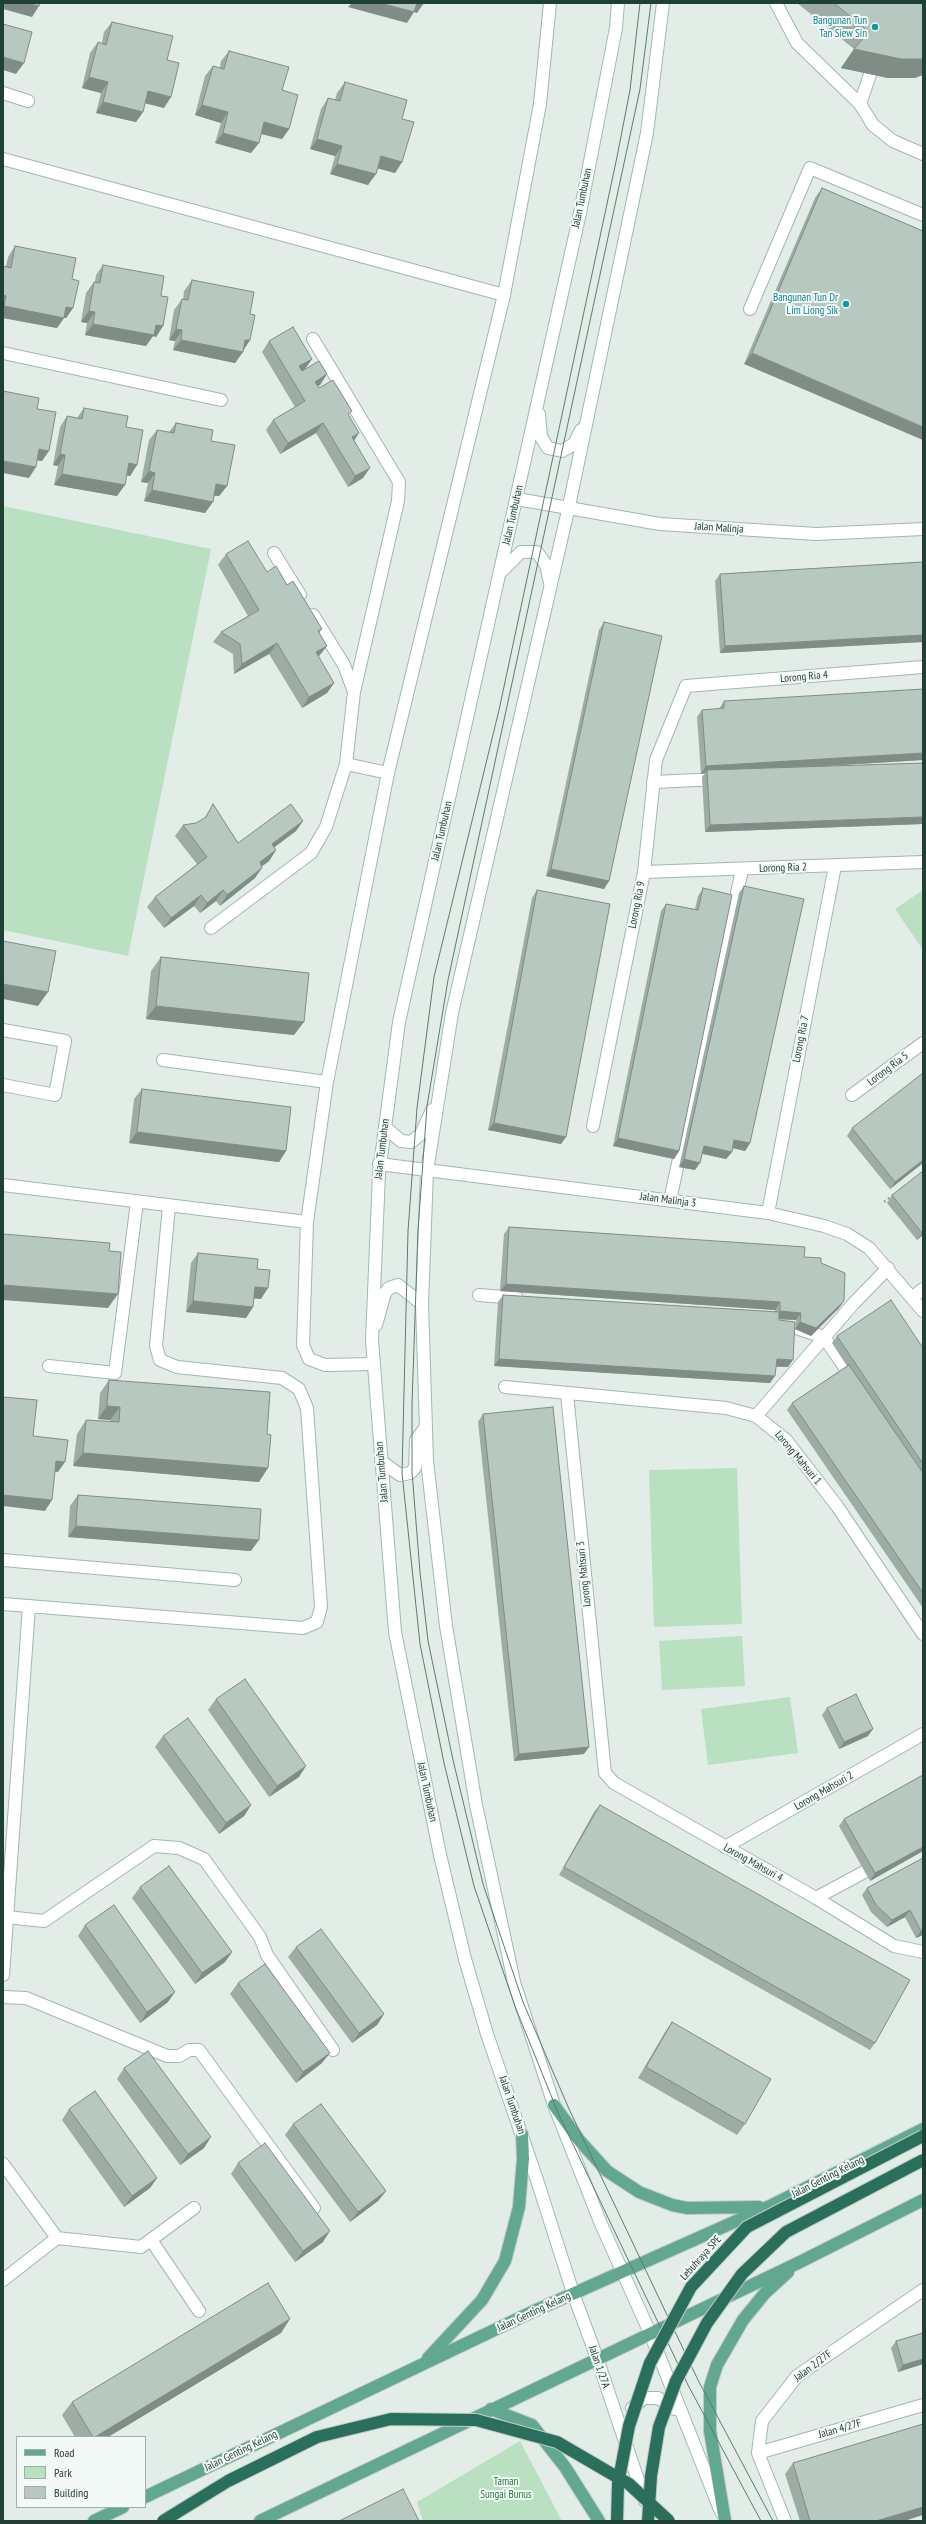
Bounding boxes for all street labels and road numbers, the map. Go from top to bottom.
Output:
street label: Jalan Tumbuhan [569,167,595,229]
street label: Jalan Tumbuhan [500,484,526,546]
street label: Jalan Malinja [694,520,744,536]
street label: Lorong Ria 4 [780,668,828,686]
street label: Jalan Tumbuhan [429,800,455,862]
street label: Lorong Ria 2 [759,861,807,875]
street label: Lorong Ria 9 [626,880,648,930]
street label: Lorong Ria 7 [790,1014,812,1064]
street label: Lorong Ria 5 [865,1049,911,1089]
street label: Jalan Tumbuhan [372,1118,392,1180]
street label: Jalan Malinja 3 [639,1190,697,1210]
street label: Lorong Mahsuri 1 [772,1429,824,1487]
street label: Jalan Tumbuhan [373,1441,391,1503]
street label: Lorong Mahsuri 3 [574,1541,594,1607]
street label: Jalan Tumbuhan [414,1761,440,1823]
street label: Lorong Mahsuri 2 [792,1769,856,1813]
street label: Lorong Mahsuri 4 [721,1841,785,1885]
street label: Jalan Tumbuhan [496,2074,528,2136]
street label: Jalan Genting Kelang [790,2153,866,2201]
street label: Lebuhraya SPE [677,2233,725,2283]
street label: Jalan Genting Kelang [495,2289,573,2335]
street label: Jalan 1/27A [586,2344,612,2390]
street label: Jalan 2/27F [792,2348,834,2384]
street label: Jalan 4/27F [817,2417,863,2441]
street label: Jalan Genting Kelang [202,2428,280,2474]

